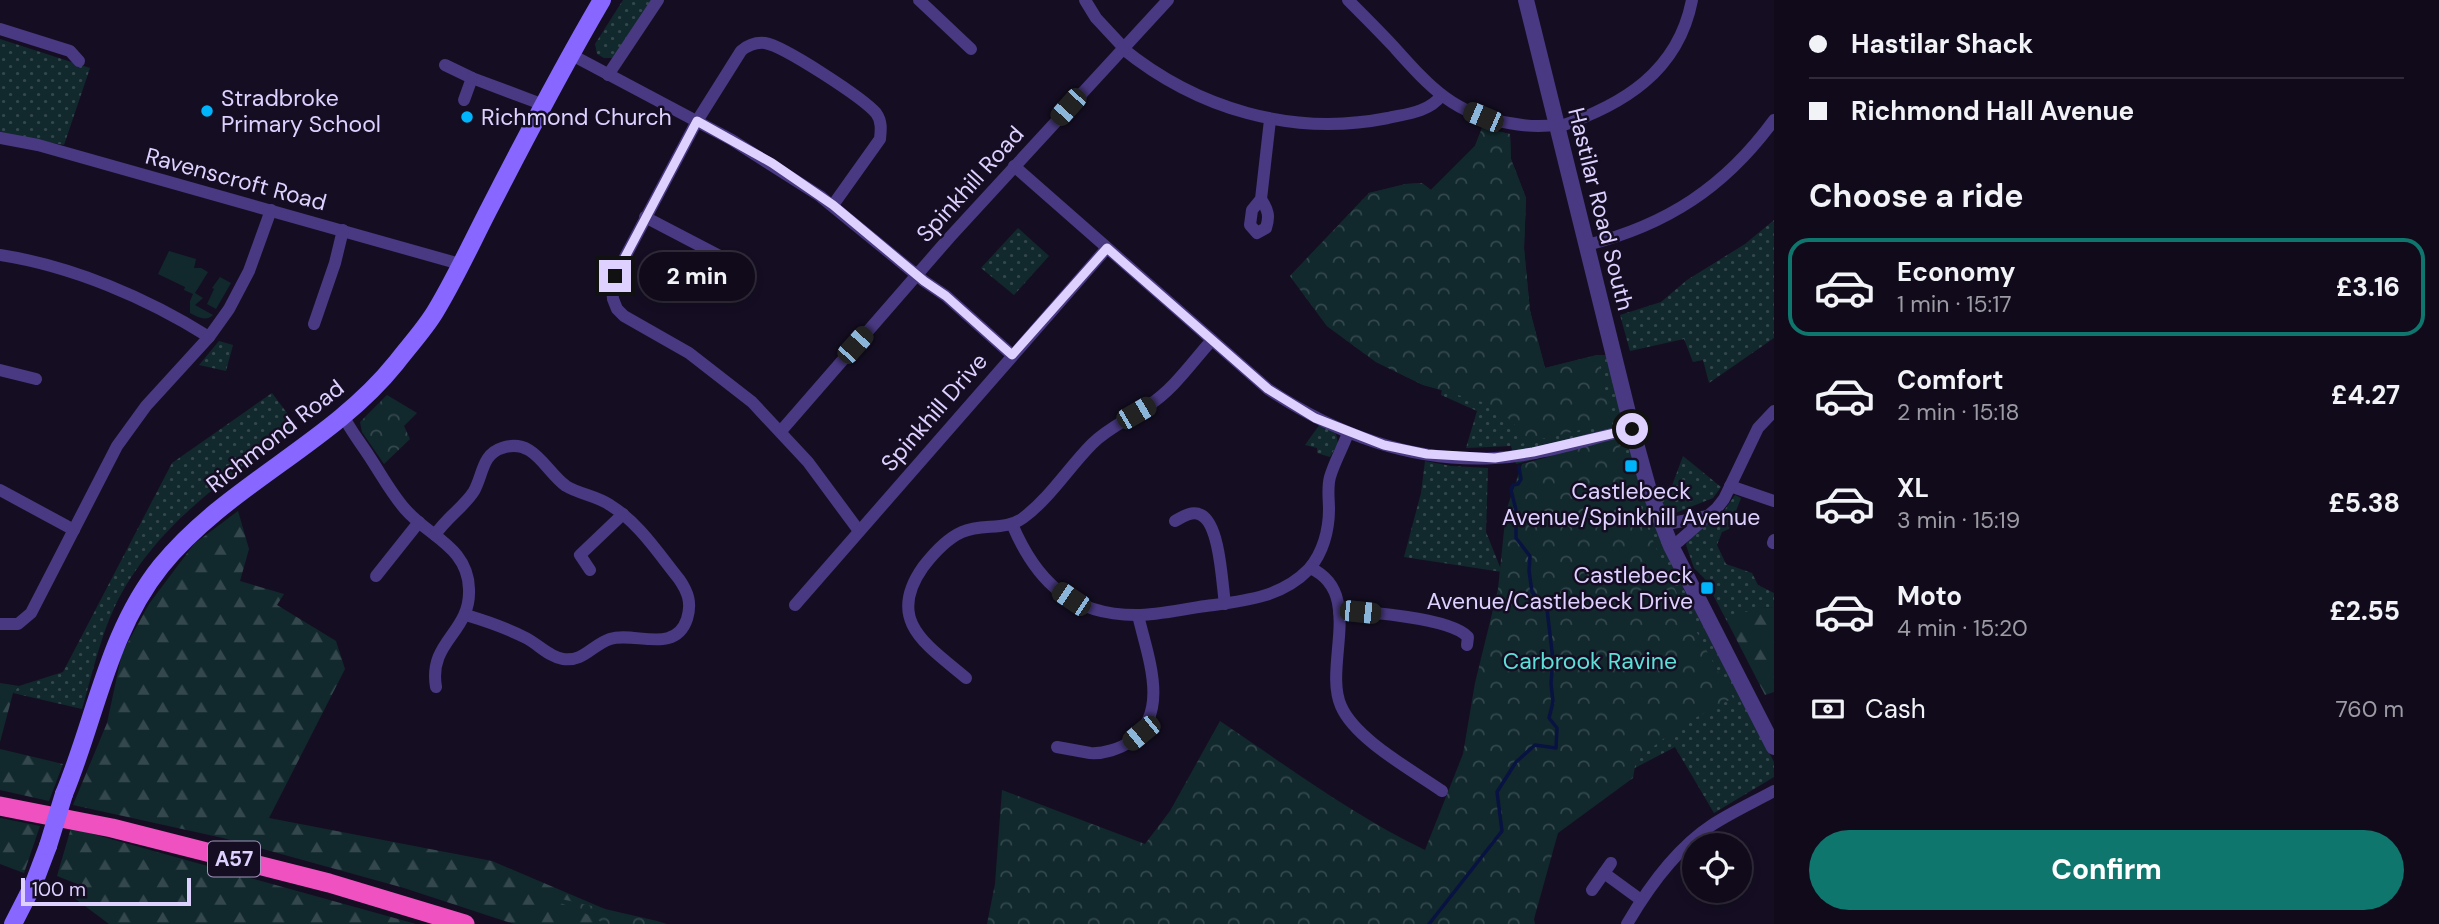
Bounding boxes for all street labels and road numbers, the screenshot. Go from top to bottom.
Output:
street label: Hastilar Road South [1561,104,1641,314]
street label: Spinkhill Road [910,119,1030,249]
street label: Ravenscroft Road [142,140,330,218]
street label: Spinkhill Drive [874,346,994,478]
street label: Richmond Road [200,373,350,499]
road number: A57 [208,842,260,876]

